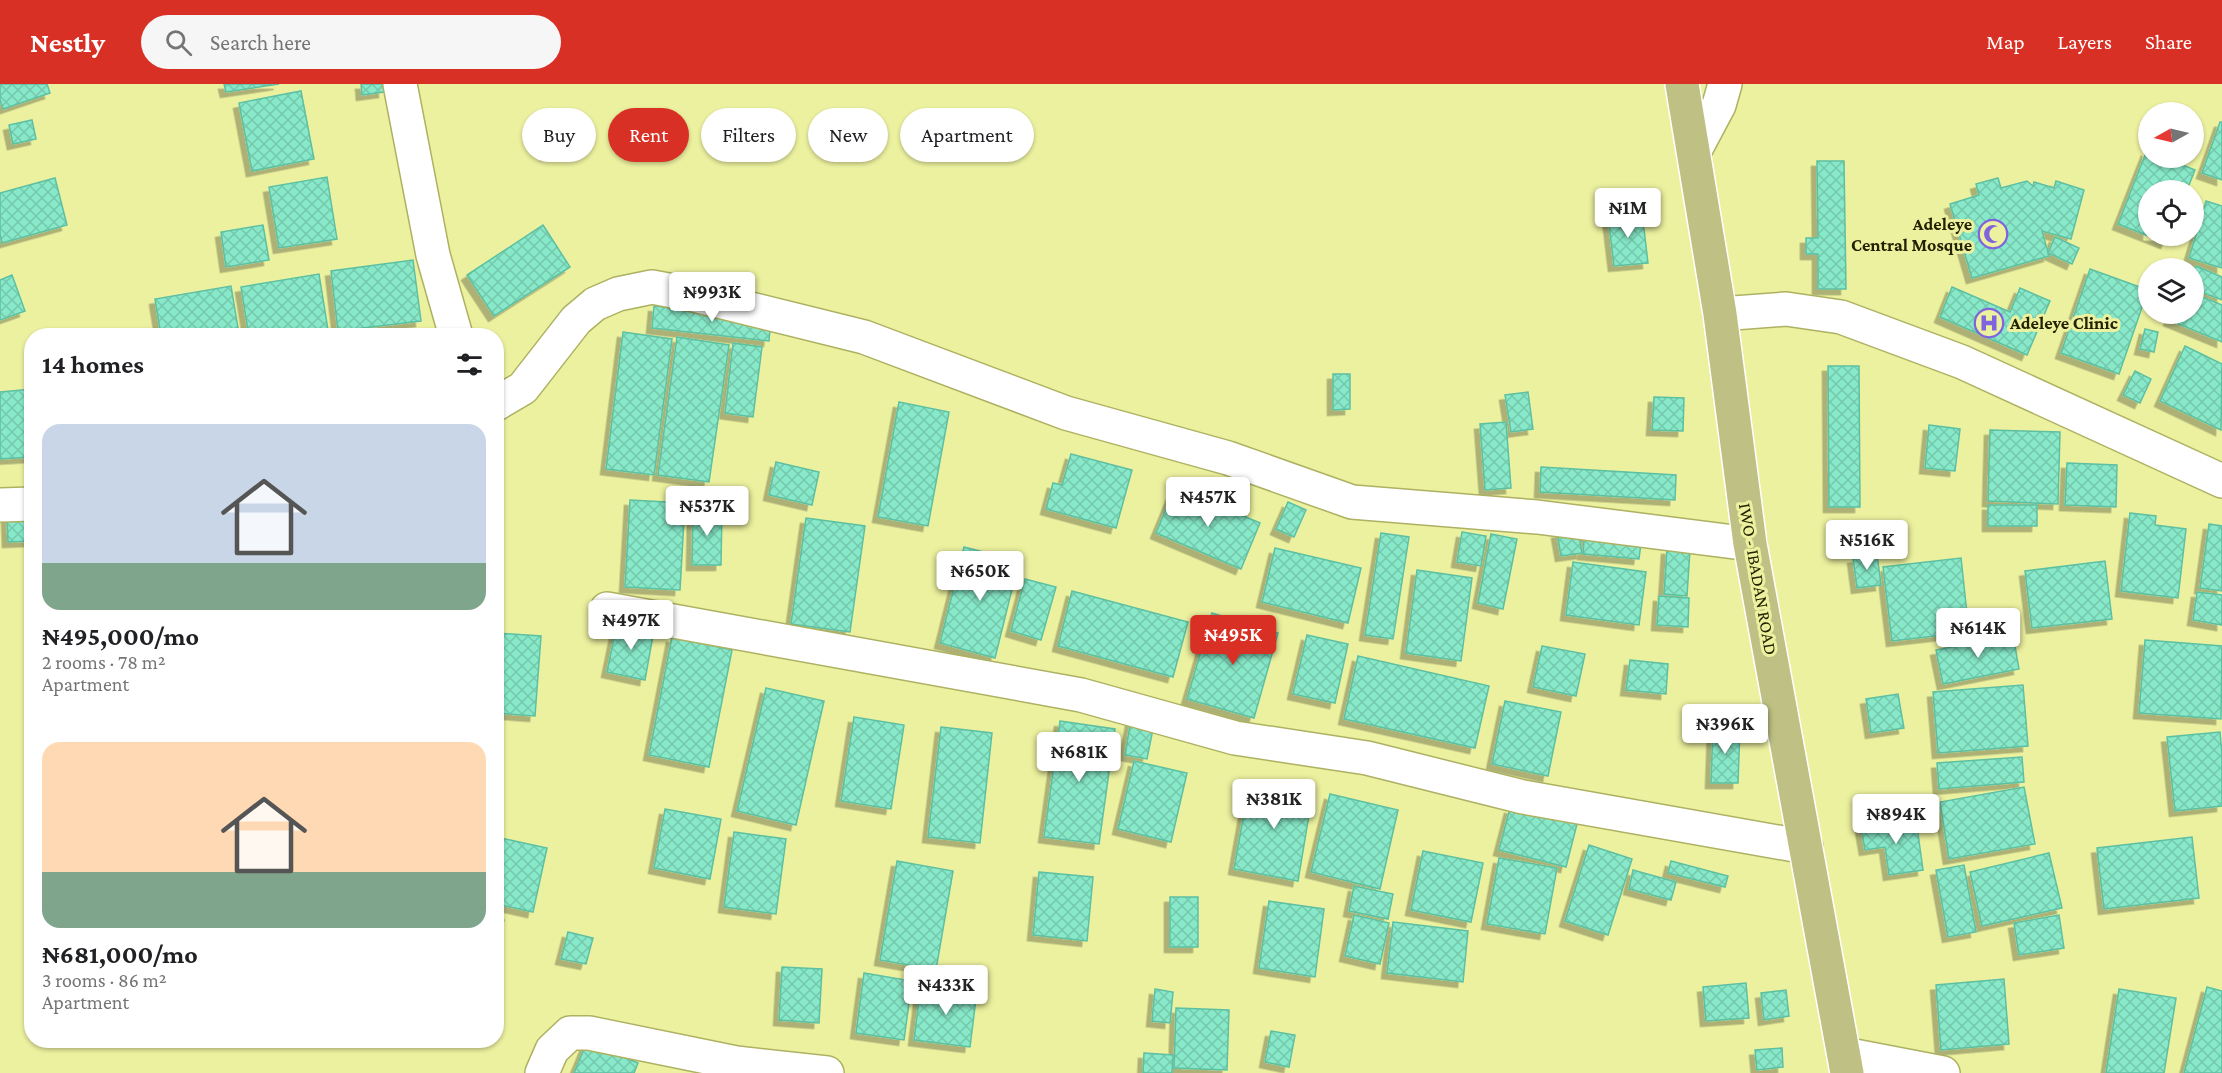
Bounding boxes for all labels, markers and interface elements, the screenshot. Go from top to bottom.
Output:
search box [141,15,561,69]
icon: search [162,26,195,59]
text: Nestly [30,27,105,58]
text: Search here [210,30,311,55]
text: Map [1986,30,2025,54]
text: Layers [2058,30,2112,54]
text: Share [2145,30,2192,54]
north arrow [2138,102,2204,168]
map controls [2138,102,2204,324]
chip: Buy [522,108,596,162]
chip: Rent [608,108,689,162]
chip: Filters [701,108,796,162]
chip: New [808,108,888,162]
chip: Apartment [900,108,1034,162]
button: locate [2138,180,2204,246]
pin: ₦1M [1599,188,1657,239]
text: ₦1M [1609,196,1647,218]
place label: Adeleye Central Mosque [1851,214,1972,255]
mosque icon: Adeleye Central Mosque [1977,218,2009,250]
button: layers [2138,258,2204,324]
pin: ₦993K [670,272,754,323]
text: ₦993K [683,280,741,302]
hospital icon: Adeleye Clinic [1973,307,2005,339]
place label: Adeleye Clinic [2009,313,2118,333]
icon: filters [453,348,486,381]
text: 14 homes [42,350,144,379]
icon: home [210,463,318,571]
pin: ₦457K [1166,477,1250,528]
text: ₦457K [1180,485,1236,507]
pin: ₦537K [665,486,749,537]
text: ₦537K [680,494,734,516]
street label: IWO - IBADAN ROAD [1735,501,1781,657]
pin: ₦516K [1825,520,1909,571]
text: ₦516K [1840,528,1894,550]
pin: ₦650K [938,551,1022,602]
text: ₦650K [951,559,1009,581]
pin: ₦497K [589,600,673,651]
text: ₦497K [602,608,660,630]
pin: ₦614K [1936,608,2020,659]
pin: ₦495K [1191,615,1275,666]
text: ₦614K [1950,616,2006,638]
text: ₦495,000/mo [42,622,199,651]
text: ₦495K [1204,623,1262,645]
text: 2 rooms · 78 m² [42,651,166,673]
text: Apartment [42,673,129,695]
pin: ₦396K [1683,704,1767,755]
text: ₦396K [1696,712,1754,734]
pin: ₦681K [1037,732,1121,783]
text: ₦681K [1051,740,1107,762]
pin: ₦381K [1232,779,1316,830]
icon: home [210,781,318,889]
text: ₦381K [1246,787,1302,809]
pin: ₦894K [1854,794,1938,845]
text: ₦894K [1866,802,1926,824]
text: ₦681,000/mo [42,940,198,969]
pin: ₦433K [904,965,988,1016]
text: 3 rooms · 86 m² [42,969,167,991]
text: ₦433K [918,973,974,995]
text: Apartment [42,991,129,1013]

